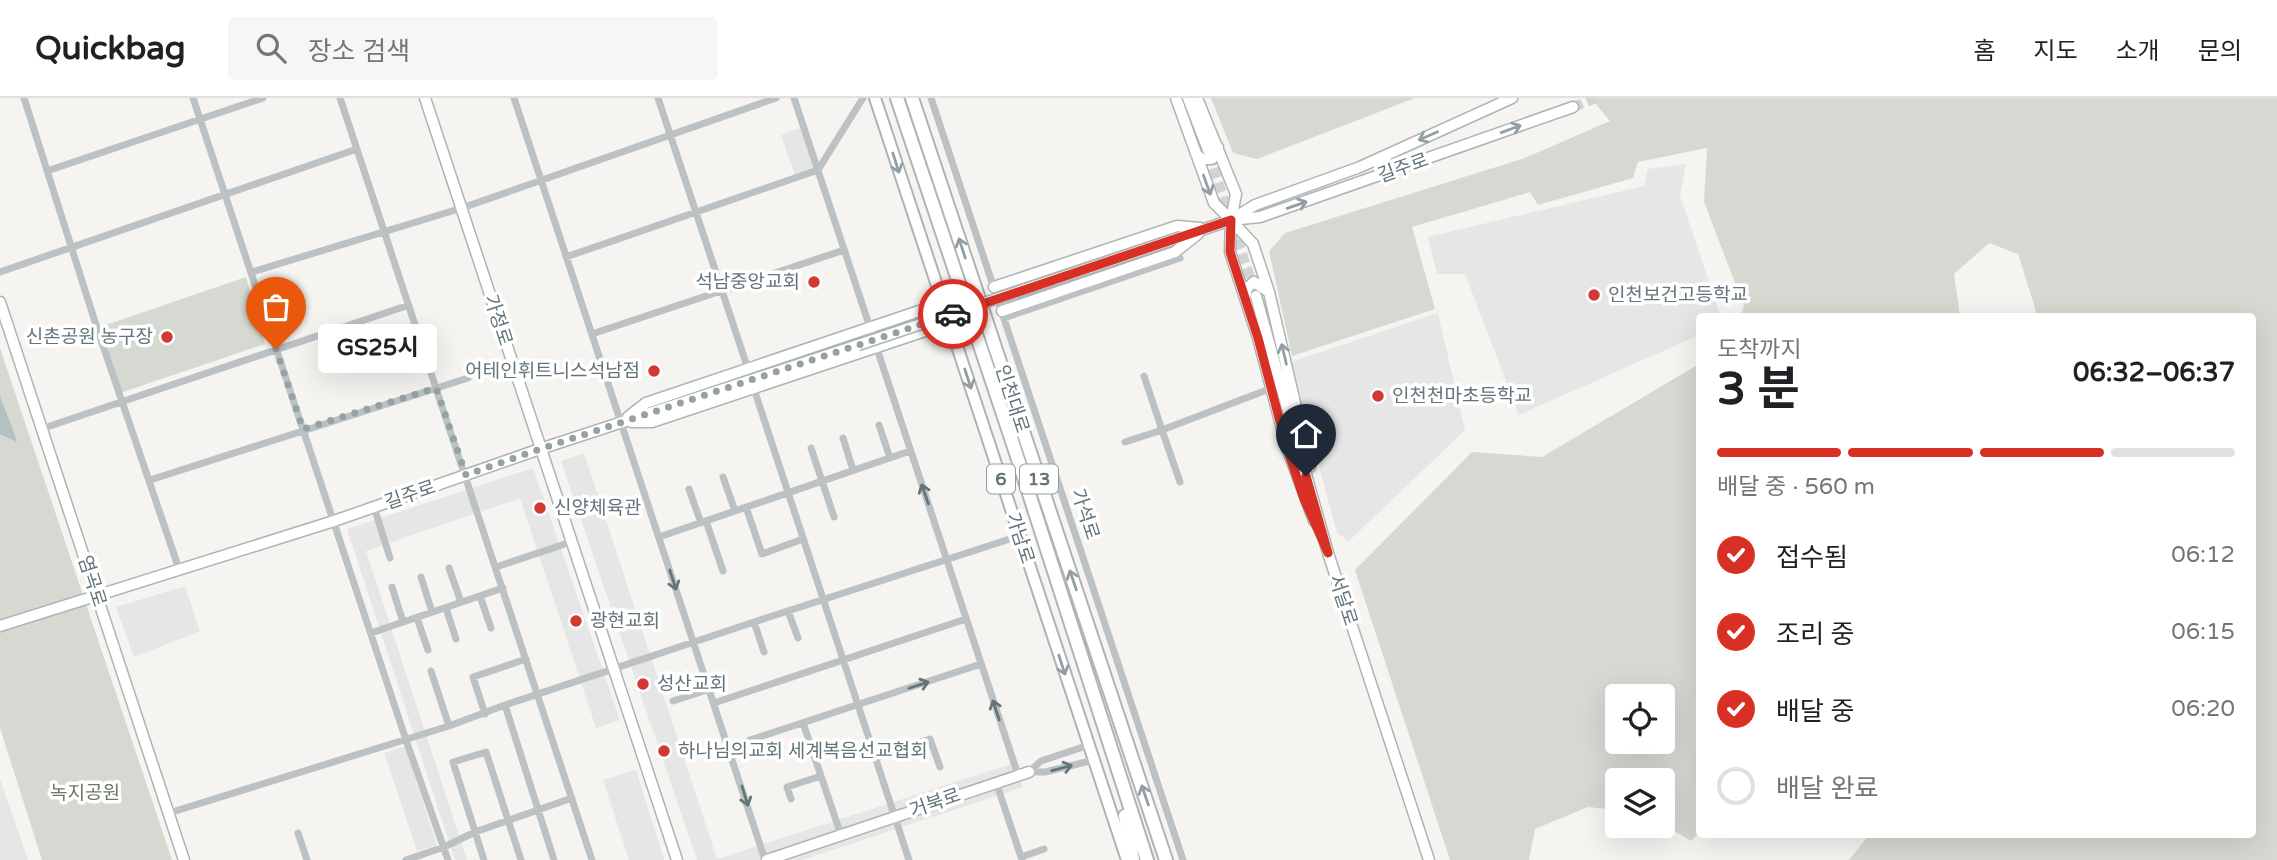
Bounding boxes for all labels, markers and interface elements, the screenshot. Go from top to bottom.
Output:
search box [228,17,718,80]
text: Quickbag [35,29,186,68]
icon: search [252,29,290,67]
text: 장소 검색 [308,36,410,67]
text: 홈 [1973,37,1995,66]
text: 지도 [2033,37,2078,66]
text: 소개 [2116,37,2160,66]
text: 문의 [2198,37,2242,66]
one-way arrow [1500,122,1522,134]
one-way arrow [1418,130,1439,143]
street label: 길주로 [1375,149,1431,187]
one-way arrow [891,151,903,173]
one-way arrow [1202,174,1215,196]
one-way arrow [1285,198,1307,210]
one-way arrow [955,237,967,259]
place label: 석남중앙교회 [695,271,800,293]
marker: 석남중앙교회 [806,274,822,290]
pin [246,277,306,349]
courier [918,279,988,349]
place label: 인천보건고등학교 [1608,284,1748,306]
marker: 인천보건고등학교 [1586,287,1602,303]
icon: bag [257,288,295,326]
street label: 가정로 [479,292,517,348]
icon: car [934,295,972,333]
callout: GS25시 [318,324,437,374]
place label: 신촌공원 농구장 [26,326,153,348]
marker: 신촌공원 농구장 [159,329,175,345]
text: GS25시 [337,334,418,362]
text: 도착까지 [1717,336,1802,364]
one-way arrow [1276,343,1290,366]
text: 06:32–06:37 [2073,357,2235,388]
place label: 어테인휘트니스석남점 [465,360,640,382]
street label: 인천대로 [991,362,1033,436]
text: 3 분 [1717,362,1800,417]
marker: 어테인휘트니스석남점 [646,363,662,379]
one-way arrow [962,367,975,389]
place label: 인천천마초등학교 [1392,385,1532,407]
marker: 인천천마초등학교 [1370,388,1386,404]
pin [1276,404,1336,476]
icon: home [1287,415,1325,453]
road number: 6 [987,464,1015,494]
road number: 13 [1020,464,1058,494]
text: 배달 중 · 560 m [1717,473,1875,501]
street label: 길주로 [382,476,438,514]
one-way arrow [918,484,930,506]
street label: 가석로 [1066,486,1104,542]
place label: 신양체육관 [554,497,641,519]
marker: 신양체육관 [532,500,548,516]
street label: 가남로 [1001,510,1039,566]
icon: check [1717,536,1755,574]
text: 06:12 [2171,541,2235,569]
text: 접수됨 [1776,542,1848,573]
street label: 염곡로 [73,553,111,609]
one-way arrow [668,569,681,591]
one-way arrow [1065,569,1078,591]
street label: 서달로 [1324,572,1362,628]
place label: 광현교회 [590,610,660,632]
marker: 광현교회 [568,613,584,629]
icon: check [1717,613,1755,651]
text: 06:15 [2171,618,2235,646]
text: 조리 중 [1776,619,1855,650]
one-way arrow [1057,653,1069,675]
place label: 성산교회 [657,673,727,695]
marker: 성산교회 [635,676,651,692]
one-way arrow [908,678,930,690]
map controls [1605,684,1675,838]
button: locate [1605,684,1675,754]
icon: check [1717,690,1755,728]
text: 06:20 [2171,695,2235,723]
text: 배달 중 [1776,696,1855,727]
one-way arrow [989,700,1001,722]
place label: 하나님의교회 세계복음선교협회 [678,740,928,762]
marker: 하나님의교회 세계복음선교협회 [656,743,672,759]
one-way arrow [1050,761,1072,774]
button: layers [1605,768,1675,838]
text: 배달 완료 [1776,773,1878,804]
park label: 녹지공원 [50,782,120,804]
street label: 거북로 [907,784,963,822]
one-way arrow [739,785,752,807]
one-way arrow [1138,785,1150,807]

